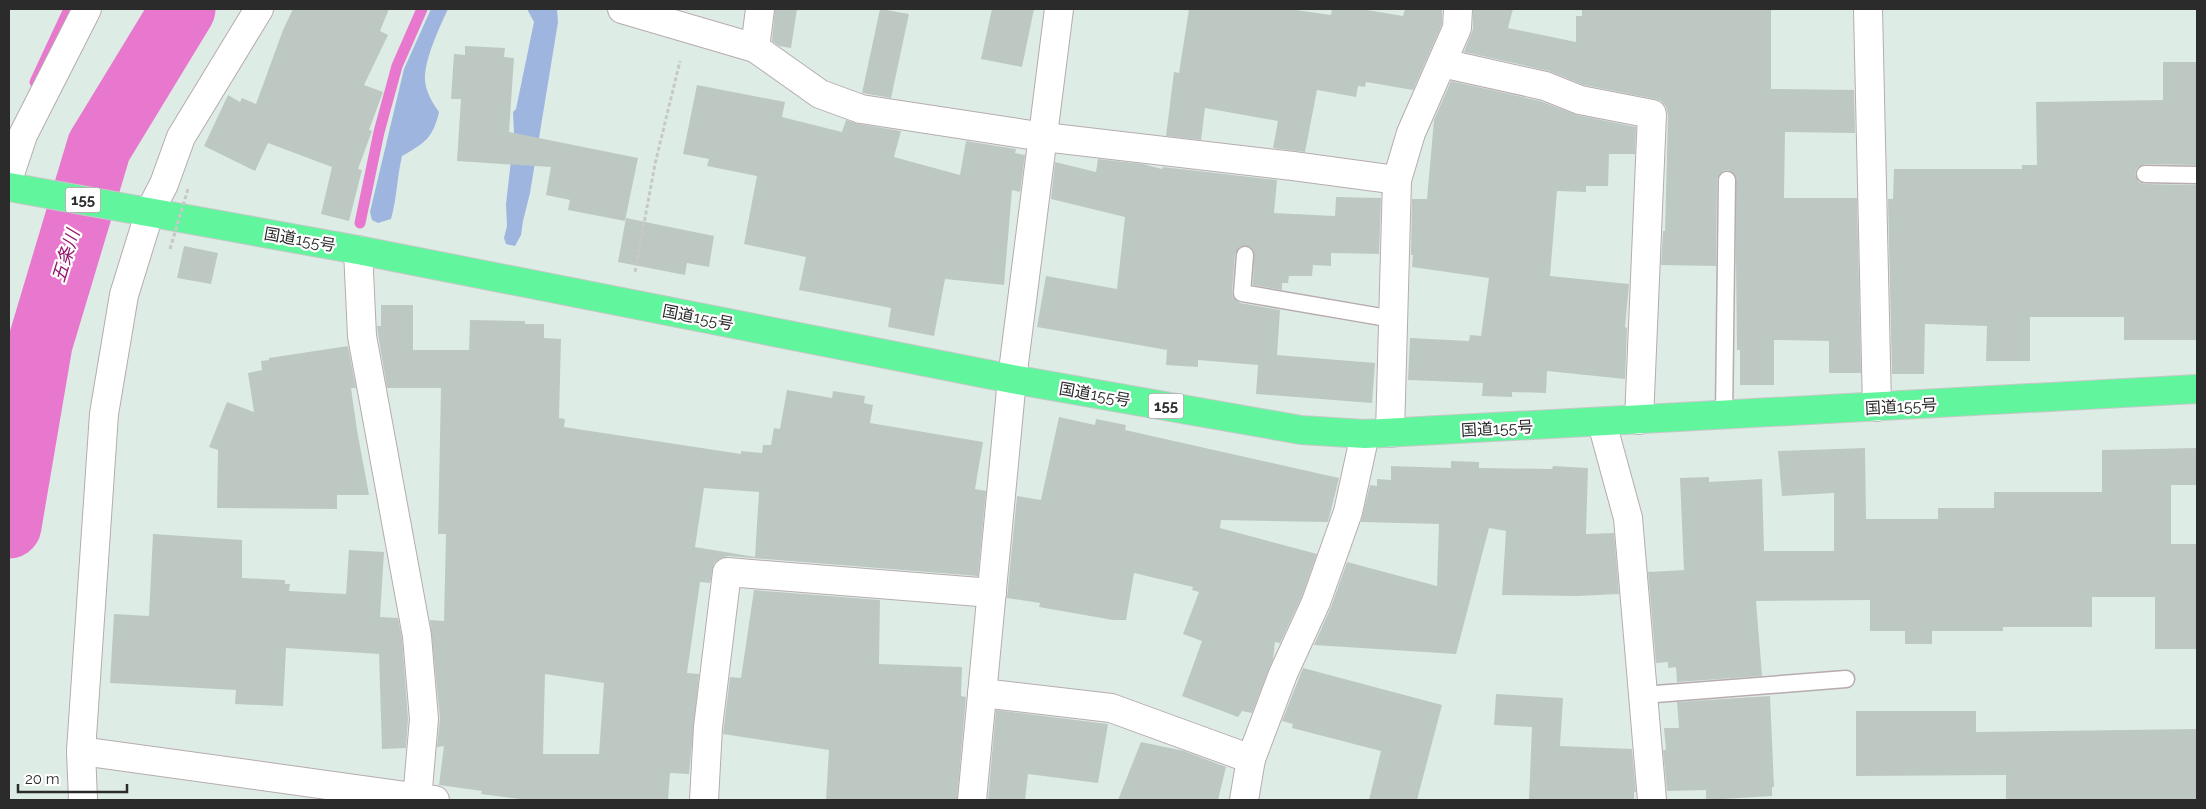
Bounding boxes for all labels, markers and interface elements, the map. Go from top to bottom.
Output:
road number: 155 [66,188,100,212]
street label: 国道155号 [263,224,337,255]
water label: 五条川 [48,225,84,285]
street label: 国道155号 [661,301,735,334]
street label: 国道155号 [1058,379,1132,410]
road number: 155 [1148,394,1184,418]
street label: 国道155号 [1864,395,1938,418]
street label: 国道155号 [1460,417,1534,440]
scale bar [18,762,126,794]
text: 20 m [25,770,60,788]

